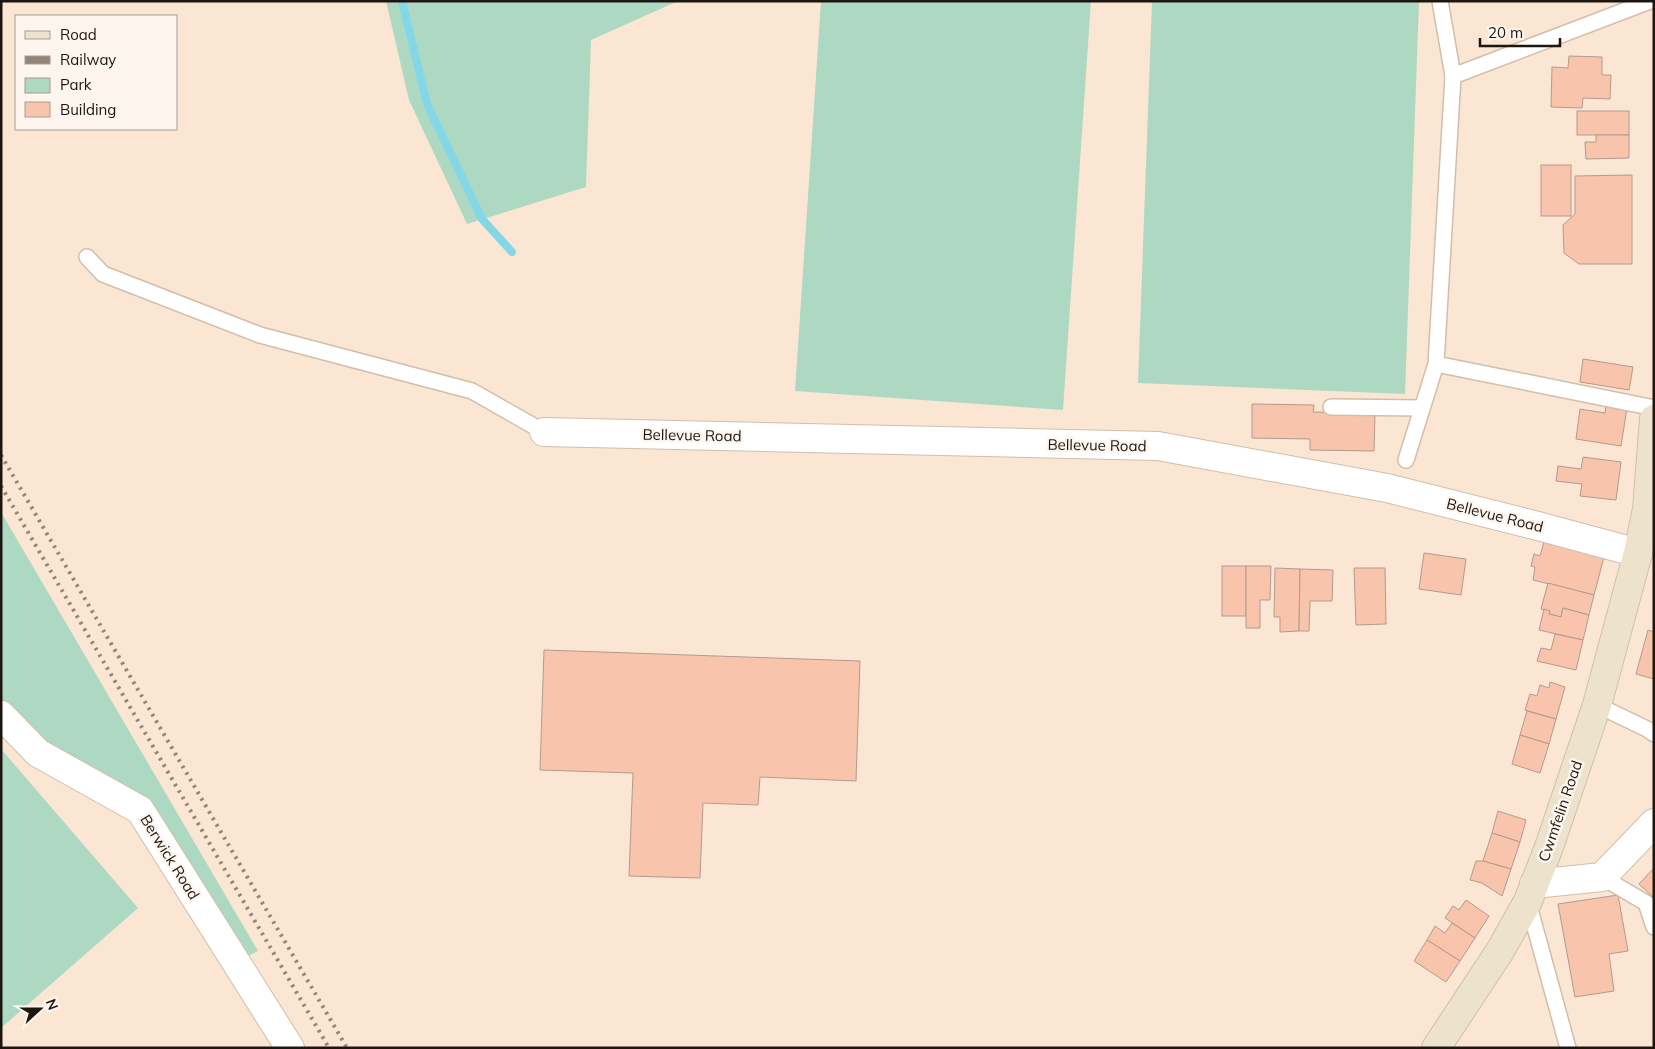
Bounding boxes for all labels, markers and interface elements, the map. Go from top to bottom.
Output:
legend [15,15,178,130]
scale bar [1480,15,1560,47]
text: 20 m [1488,23,1523,42]
text: Road [60,25,97,44]
text: Railway [60,50,116,69]
text: Park [60,75,92,94]
text: Building [60,100,116,119]
street label: Bellevue Road [642,425,742,445]
street label: Bellevue Road [1047,435,1147,455]
street label: Bellevue Road [1445,494,1545,536]
street label: Cwmfelin Road [1534,758,1586,864]
street label: Berwick Road [136,811,204,903]
north arrow [15,984,65,1034]
text: N [42,996,62,1013]

